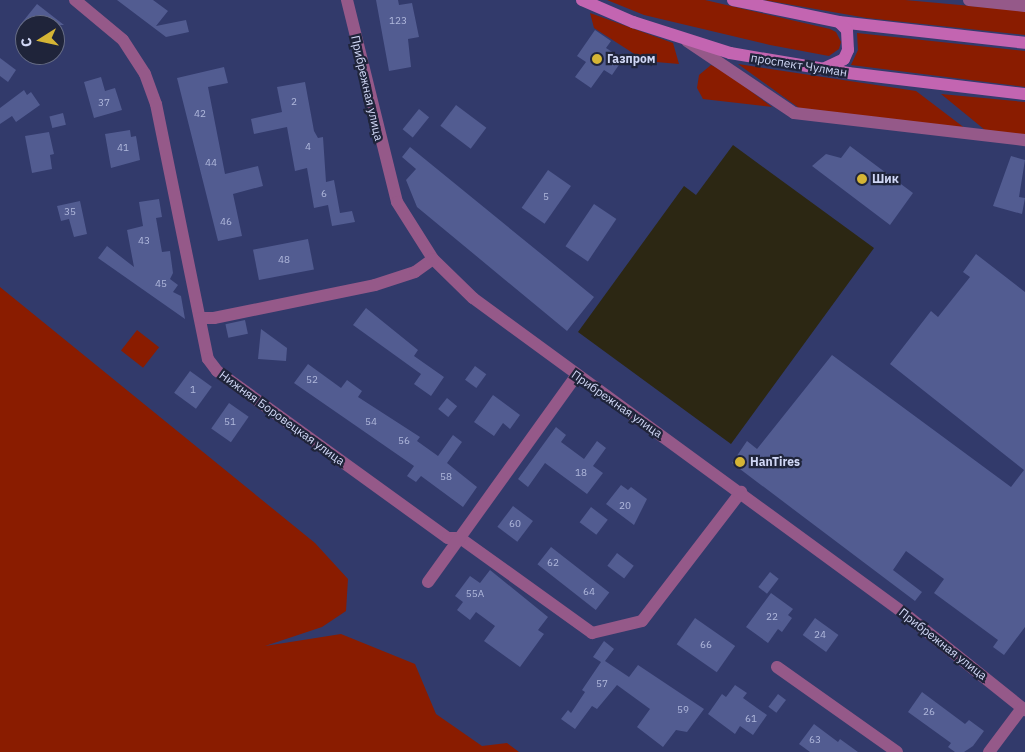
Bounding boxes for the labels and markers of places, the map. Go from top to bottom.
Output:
place label: Газпром [607,52,655,66]
marker: Газпром [591,53,603,65]
place label: Шик [872,172,899,186]
marker: Шик [856,173,868,185]
place label: HanTires [750,455,800,469]
marker: HanTires [734,456,746,468]

